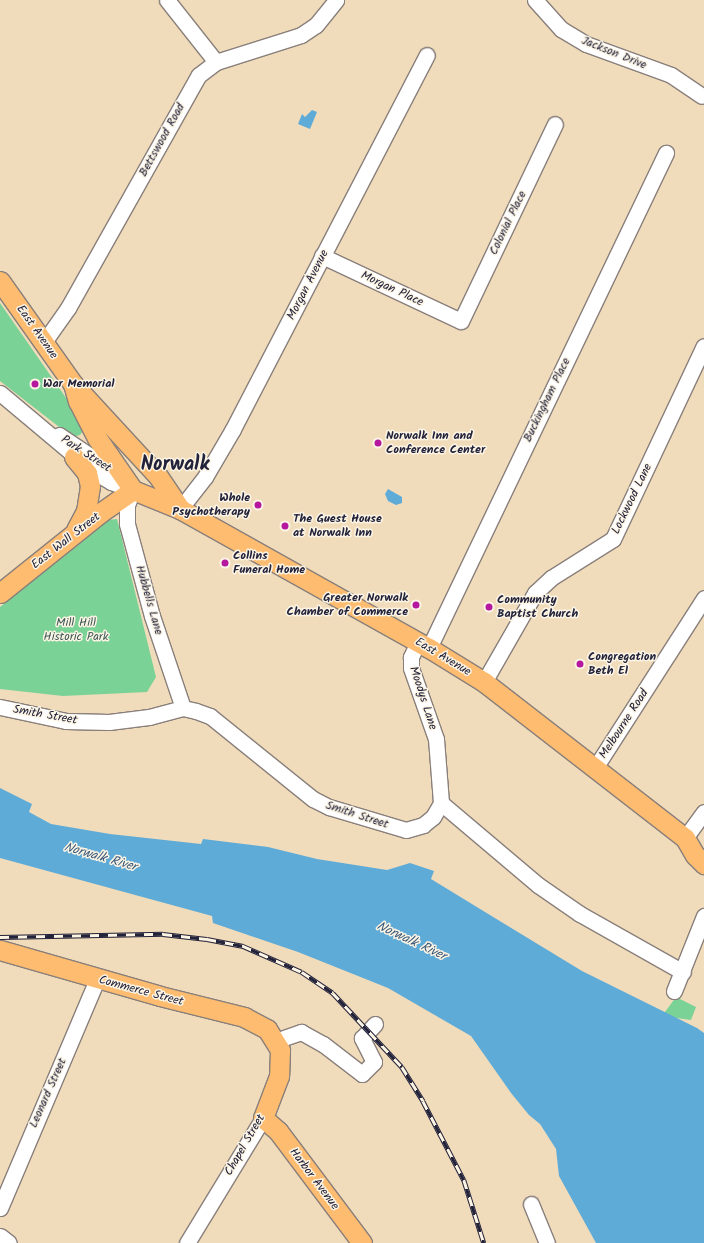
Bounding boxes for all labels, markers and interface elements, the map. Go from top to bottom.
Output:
street label: Jackson Drive [579,33,649,73]
street label: Bettswood Road [136,101,188,179]
street label: Colonial Place [486,189,530,257]
street label: Morgan Avenue [284,248,332,322]
street label: Morgan Place [358,268,426,310]
street label: East Avenue [13,302,61,362]
street label: Buckingham Place [520,356,574,444]
place label: War Memorial [43,377,115,391]
marker: War Memorial [30,379,40,389]
place label: Norwalk Inn and Conference Center [386,429,485,457]
street label: Park Street [58,432,114,476]
marker: Norwalk Inn and Conference Center [373,438,383,448]
district label: Norwalk [141,453,209,477]
street label: Lockwood Lane [609,461,655,537]
place label: Whole Psychotherapy [172,491,250,519]
marker: Whole Psychotherapy [253,500,263,510]
street label: East Wall Street [29,510,103,572]
place label: The Guest House at Norwalk Inn [293,512,382,540]
marker: The Guest House at Norwalk Inn [280,521,290,531]
place label: Collins Funeral Home [233,549,305,577]
marker: Collins Funeral Home [220,558,230,568]
street label: Hubbells Lane [132,564,166,636]
place label: Greater Norwalk Chamber of Commerce [287,591,408,619]
place label: Community Baptist Church [497,593,578,621]
marker: Greater Norwalk Chamber of Commerce [411,600,421,610]
marker: Community Baptist Church [484,602,494,612]
park label: Mill Hill Historic Park [44,616,108,644]
street label: East Avenue [412,635,474,679]
place label: Congregation Beth El [588,650,656,678]
marker: Congregation Beth El [575,659,585,669]
street label: Moodys Lane [406,664,440,732]
street label: Melbourne Road [596,687,652,761]
street label: Smith Street [12,702,78,728]
street label: Smith Street [324,798,390,832]
water label: Norwalk River [62,840,138,876]
water label: Norwalk River [374,919,448,965]
street label: Commerce Street [97,973,185,1009]
street label: Leonard Street [26,1056,70,1130]
street label: Chapel Street [222,1112,268,1178]
street label: Harbor Avenue [286,1145,342,1213]

